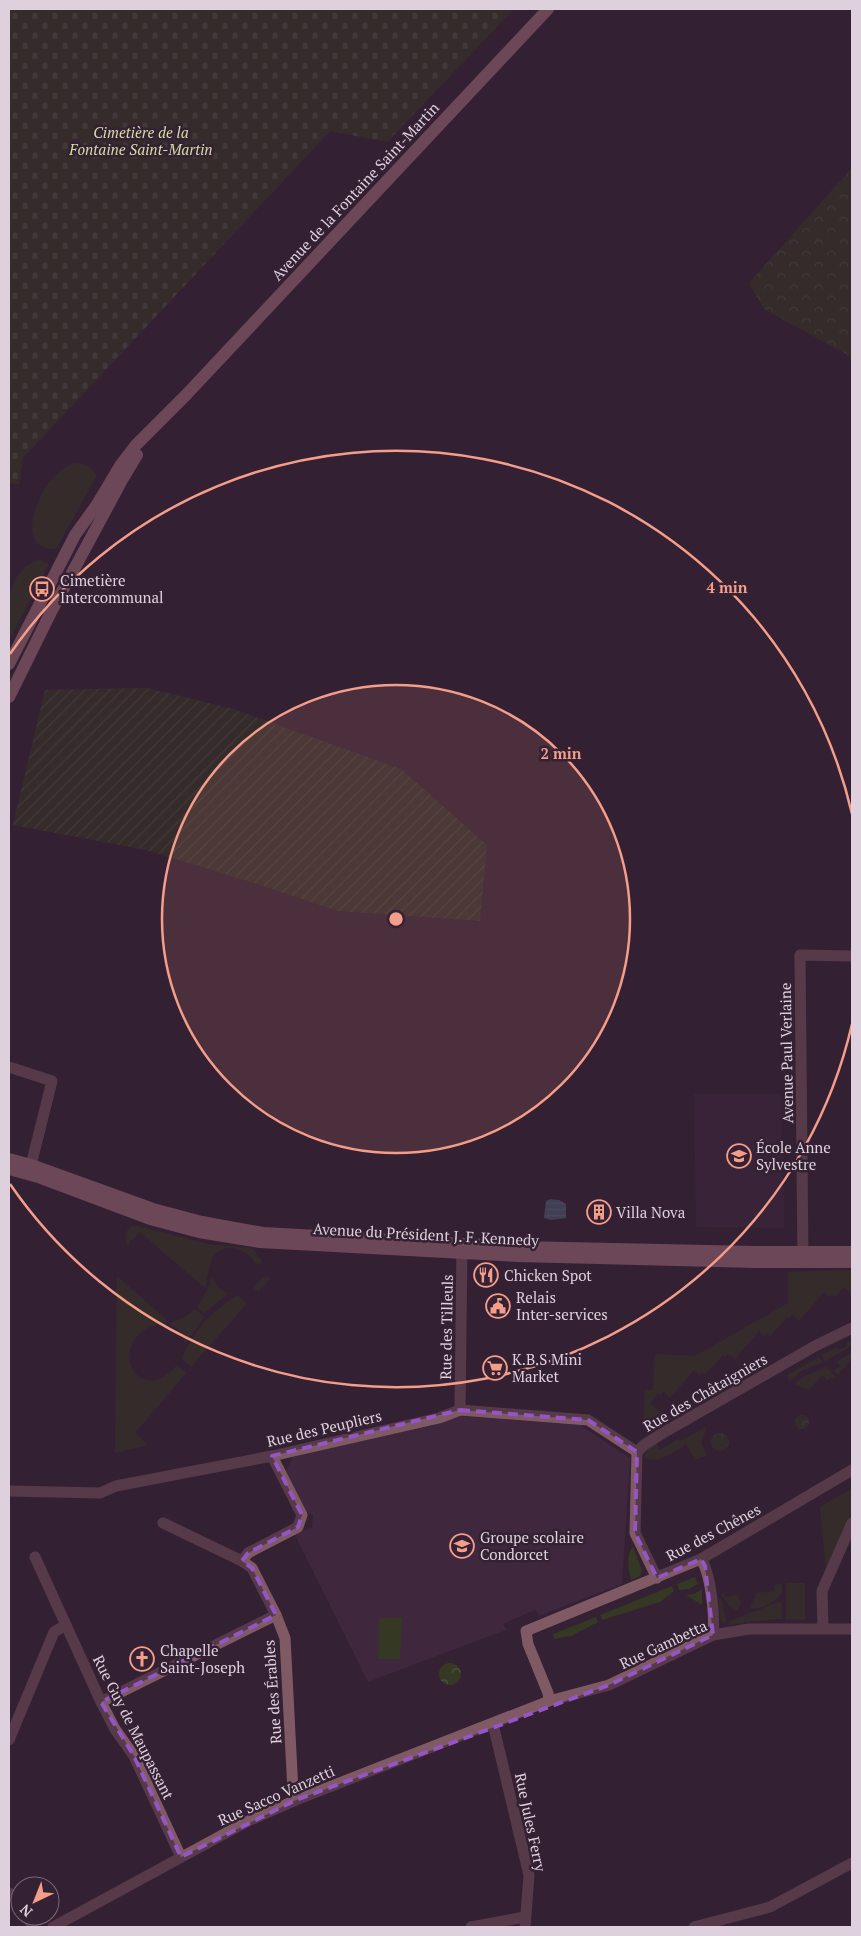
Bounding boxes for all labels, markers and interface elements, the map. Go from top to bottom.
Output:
street label: Avenue de la Fontaine Saint-Martin [267,98,443,284]
park label: Cimetière de la Fontaine Saint-Martin [68,122,213,159]
place label: Cimetière Intercommunal [60,570,164,607]
bus stop icon: Cimetière Intercommunal [29,576,55,602]
text: 4 min [706,577,748,597]
text: 2 min [540,743,582,763]
centre of rings [387,910,405,928]
street label: Avenue Paul Verlaine [775,982,797,1124]
place label: École Anne Sylvestre [756,1137,831,1174]
school or university icon: École Anne Sylvestre [726,1143,752,1169]
building icon: Villa Nova [586,1199,612,1225]
place label: Villa Nova [616,1202,686,1222]
street label: Avenue du Président J. F. Kennedy [313,1218,540,1250]
restaurant icon: Chicken Spot [473,1262,499,1288]
place label: Chicken Spot [504,1265,592,1285]
street label: Rue des Tilleuls [435,1274,457,1380]
place label: Relais Inter-services [516,1287,608,1324]
public building icon: Relais Inter-services [485,1293,511,1319]
street label: Rue des Châtaigniers [639,1348,771,1436]
place label: K.B.S Mini Market [512,1349,582,1386]
supermarket icon: K.B.S Mini Market [482,1355,508,1381]
street label: Rue des Peupliers [265,1405,383,1451]
street label: Rue des Chênes [662,1499,764,1565]
place label: Groupe scolaire Condorcet [480,1527,584,1564]
school or university icon: Groupe scolaire Condorcet [449,1533,475,1559]
street label: Rue Gambetta [616,1615,710,1673]
street label: Rue des Érables [258,1639,286,1745]
place label: Chapelle Saint-Joseph [160,1640,245,1677]
church icon: Chapelle Saint-Joseph [129,1646,155,1672]
street label: Rue Guy de Maupassant [89,1651,179,1803]
street label: Rue Sacco Vanzetti [214,1760,338,1830]
street label: Rue Jules Ferry [511,1771,551,1874]
north arrow [10,1876,60,1926]
text: N [15,1900,36,1921]

